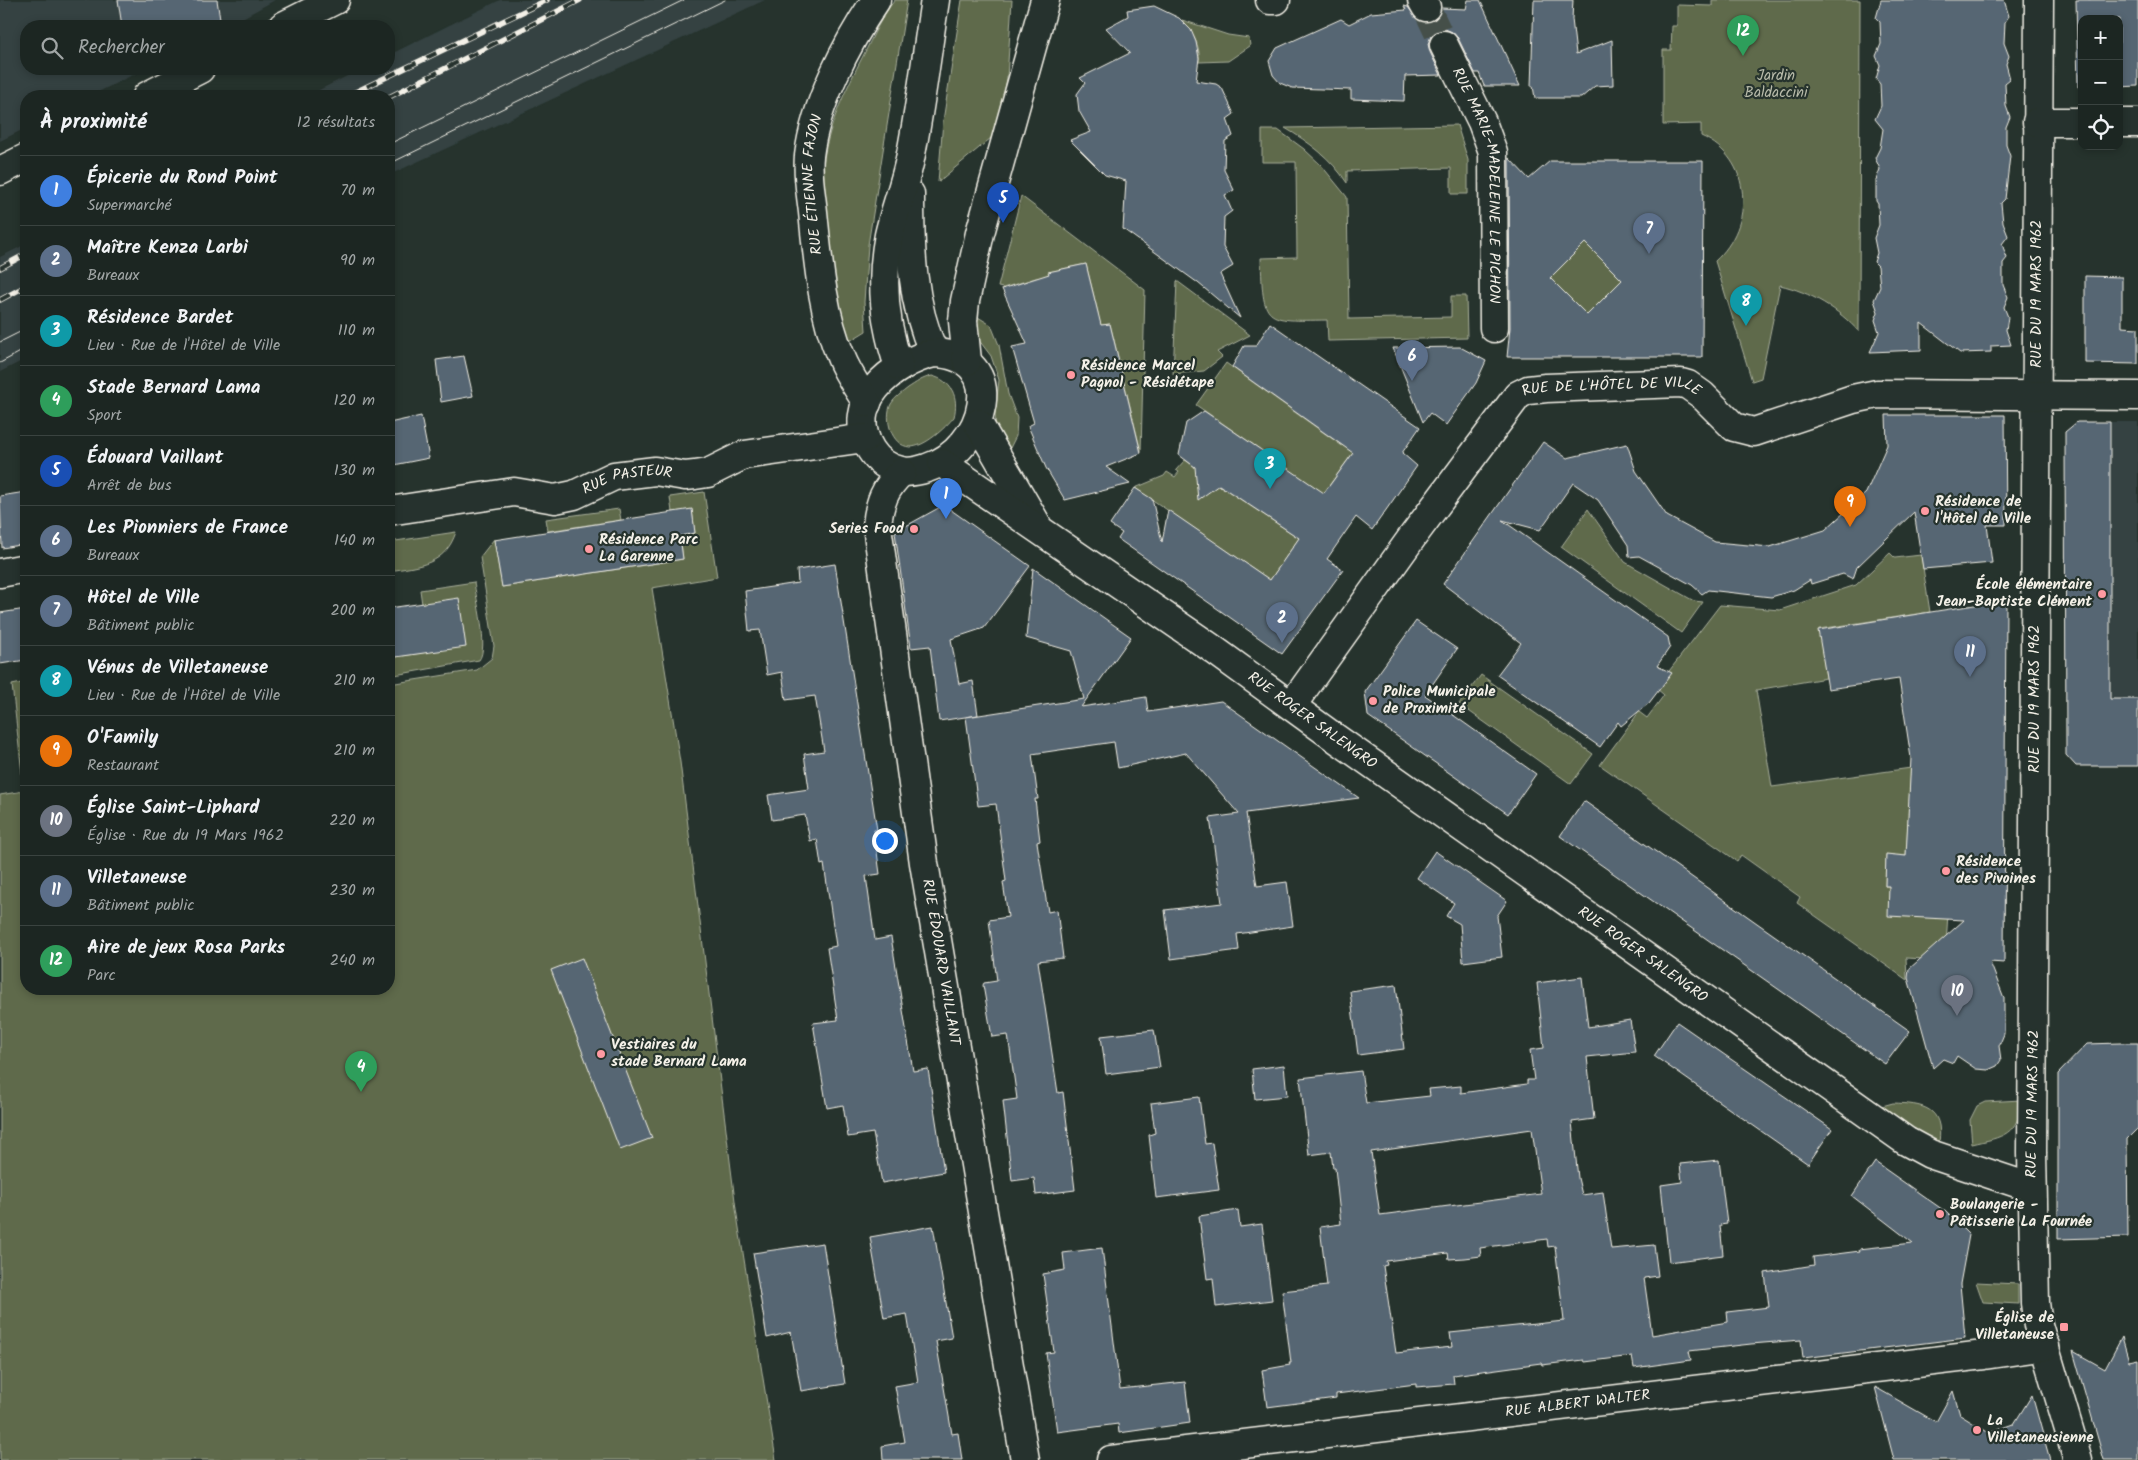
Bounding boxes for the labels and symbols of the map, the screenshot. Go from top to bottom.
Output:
pin: 12 [1727,15,1759,56]
street label: RUE MARIE-MADELEINE LE PICHON [1445,64,1506,304]
park label: Jardin Baldaccini [1744,64,1809,105]
street label: RUE ÉTIENNE FAJON [796,111,830,256]
pin: 5 [987,182,1019,223]
pin: 7 [1633,213,1665,254]
street label: RUE DU 19 MARS 1962 [2025,220,2049,368]
pin: 8 [1730,285,1762,326]
pin: 6 [1396,340,1428,381]
place label: Résidence Marcel Pagnol - Résidétape [1081,354,1215,395]
marker: Résidence Marcel Pagnol - Résidétape [1065,369,1077,381]
street label: RUE DE L'HÔTEL DE VILLE [1517,371,1707,403]
pin: 3 [1254,448,1286,489]
street label: RUE PASTEUR [578,459,674,501]
pin: 1 [930,478,962,519]
pin: 9 [1834,486,1866,527]
place label: Résidence de l'Hôtel de Ville [1935,490,2032,531]
marker: Résidence de l'Hôtel de Ville [1919,505,1931,517]
place label: Series Food [829,517,905,541]
marker: Series Food [908,523,920,535]
place label: Résidence Parc La Garenne [599,528,699,569]
marker: Résidence Parc La Garenne [583,543,595,555]
place label: École élémentaire Jean-Baptiste Clément [1936,573,2093,614]
marker: École élémentaire Jean-Baptiste Clément [2096,588,2108,600]
pin: 2 [1266,602,1298,643]
street label: RUE DU 19 MARS 1962 [2023,625,2047,773]
pin: 11 [1954,636,1986,677]
street label: RUE ROGER SALENGRO [1242,666,1382,776]
place label: Police Municipale de Proximité [1383,680,1496,721]
marker: Police Municipale de Proximité [1367,695,1379,707]
your location [872,828,898,854]
place label: Résidence des Pivoines [1956,850,2036,891]
marker: Résidence des Pivoines [1940,865,1952,877]
street label: RUE ÉDOUARD VAILLANT [915,877,967,1049]
street label: RUE ROGER SALENGRO [1572,900,1713,1009]
pin: 10 [1941,975,1973,1016]
street label: RUE DU 19 MARS 1962 [2020,1030,2046,1178]
place label: Vestiaires du stade Bernard Lama [611,1033,747,1074]
marker: Vestiaires du stade Bernard Lama [595,1048,607,1060]
pin: 4 [345,1051,377,1092]
place label: Boulangerie - Pâtisserie La Fournée [1950,1193,2093,1234]
marker: Boulangerie - Pâtisserie La Fournée [1934,1208,1946,1220]
place label: Église de Villetaneuse [1975,1306,2055,1347]
marker: Église de Villetaneuse [2058,1321,2070,1333]
street label: RUE ALBERT WALTER [1504,1383,1652,1424]
place label: La Villetaneusienne [1987,1409,2094,1450]
marker: La Villetaneusienne [1971,1424,1983,1436]

